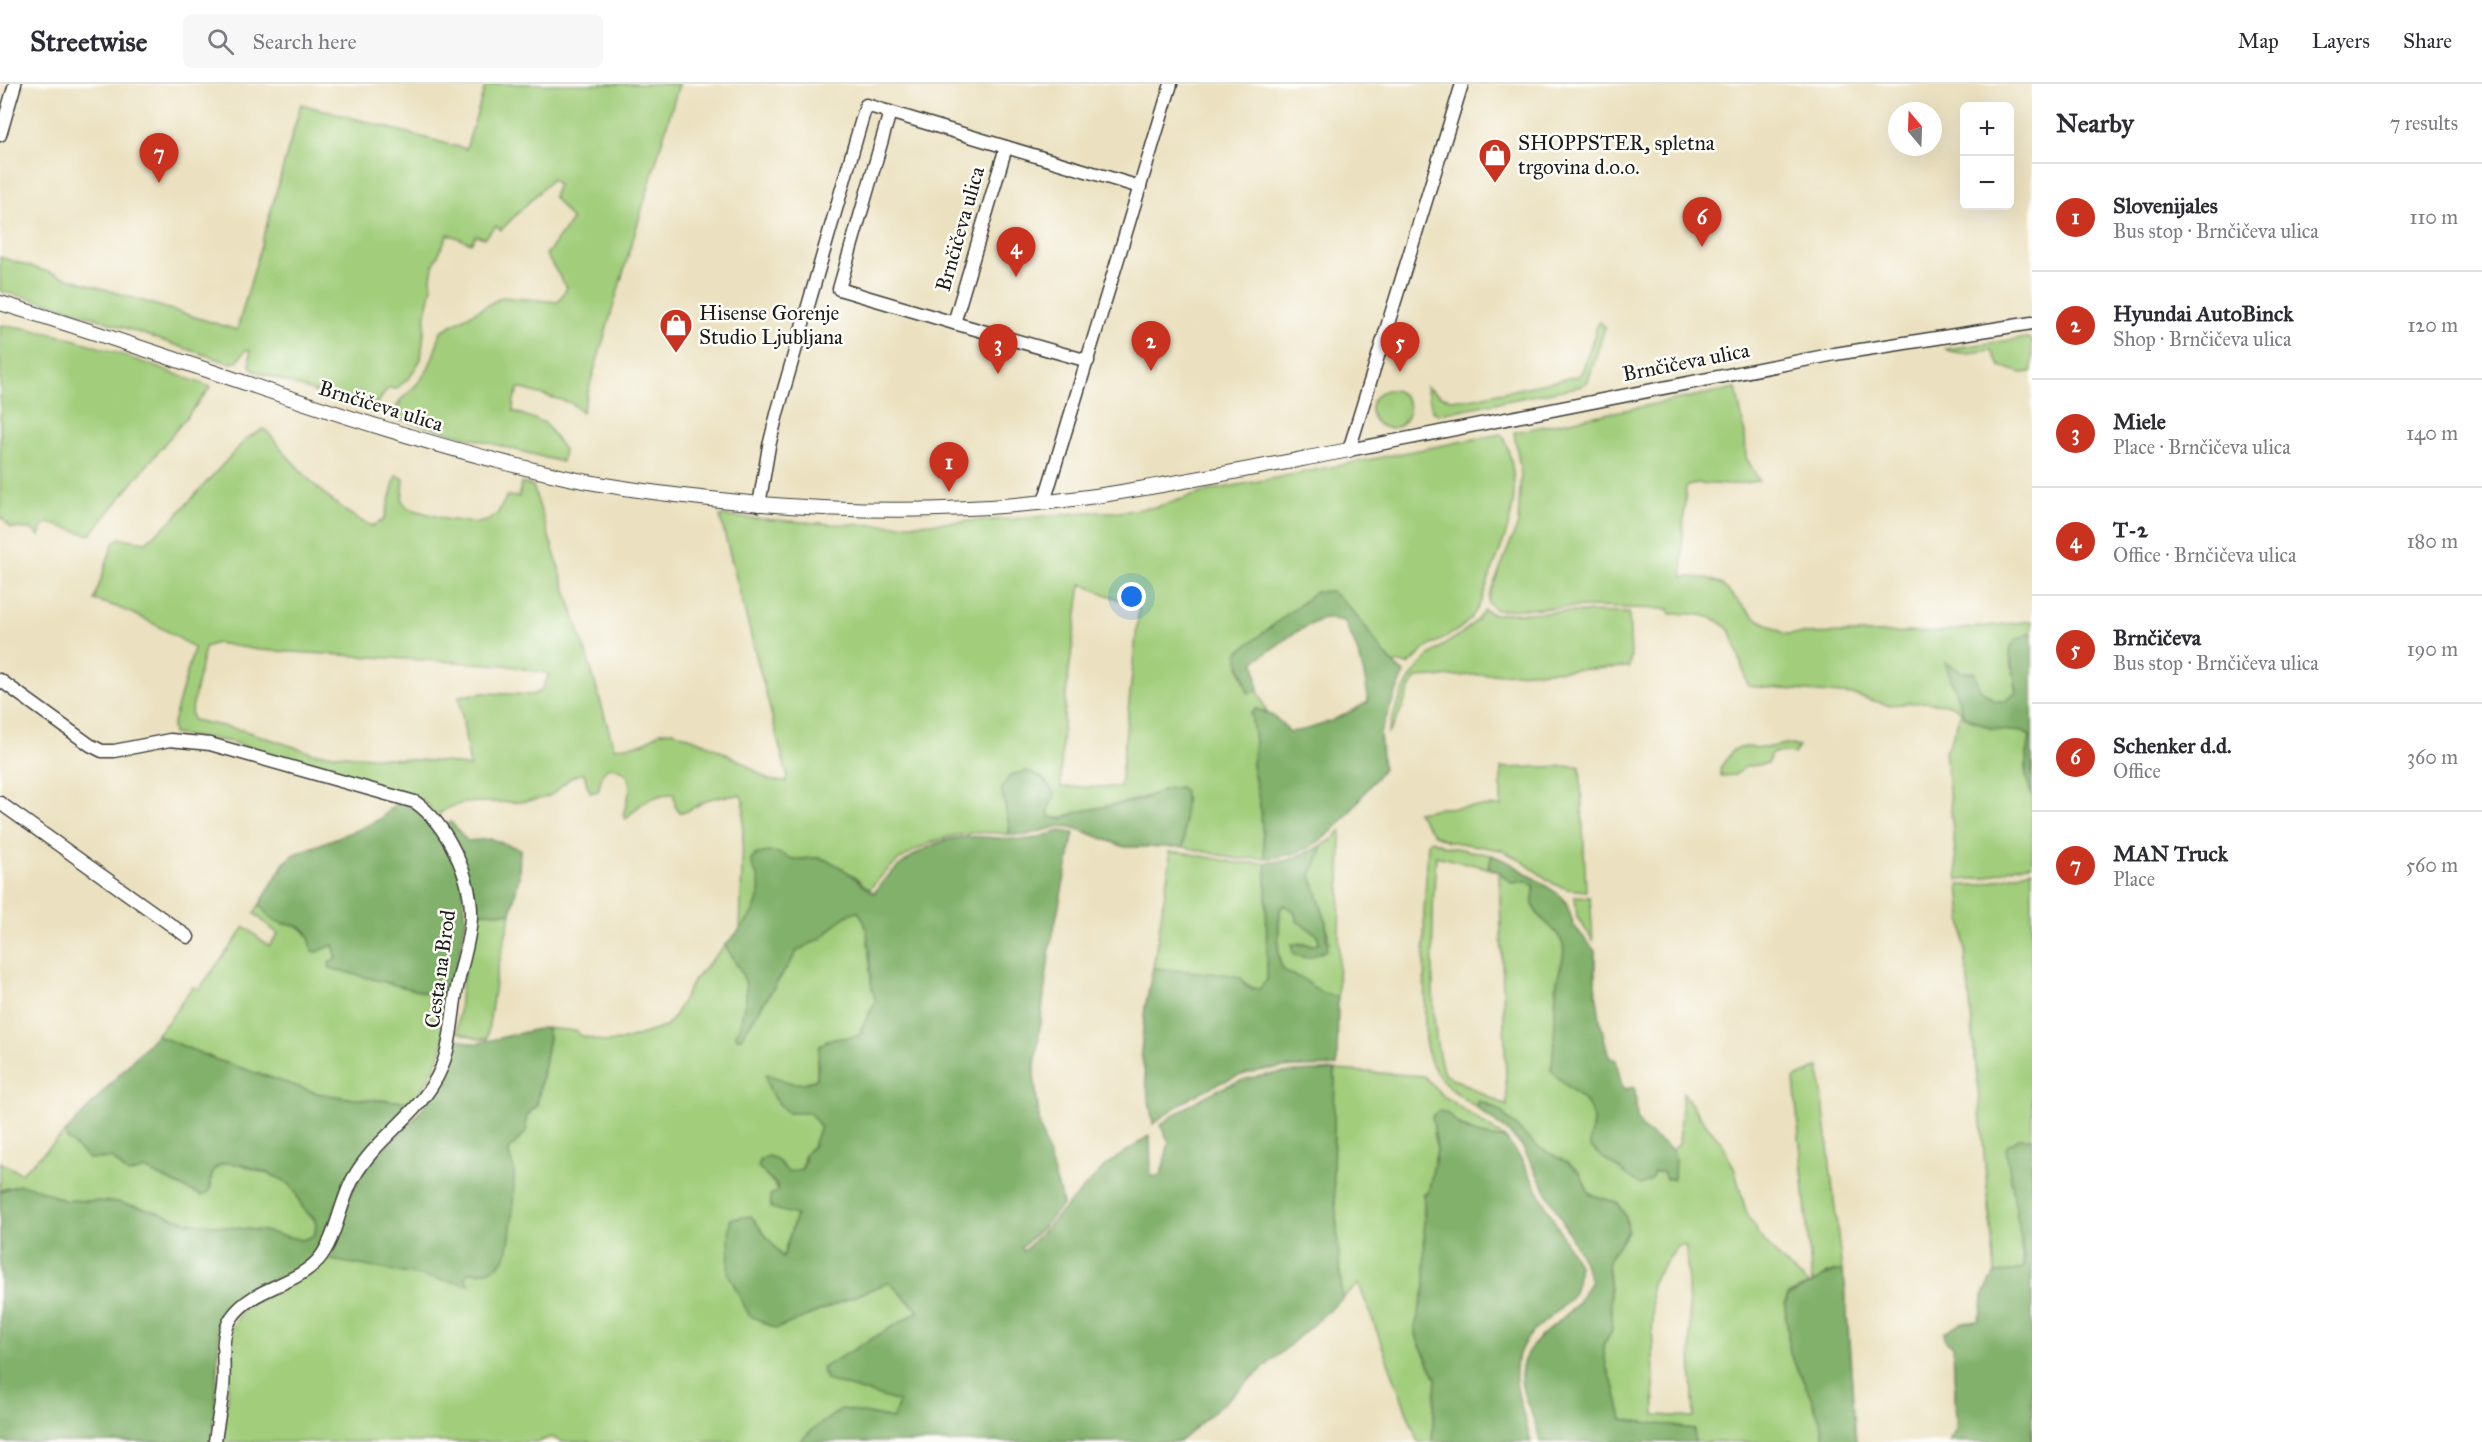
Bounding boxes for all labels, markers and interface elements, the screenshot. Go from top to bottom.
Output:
search box [183,14,603,68]
text: Streetwise [30,24,147,59]
icon: search [204,25,237,58]
text: Search here [252,28,357,55]
text: Map [2238,28,2279,54]
text: Layers [2312,28,2370,54]
text: Share [2403,28,2452,54]
north arrow [1888,102,1942,156]
map controls [1960,102,2014,210]
button: + [1960,102,2014,156]
text: Nearby [2056,107,2134,139]
text: 7 results [2390,111,2458,135]
place label: SHOPPSTER, spletna trgovina d.o.o. [1518,130,1715,180]
pin: 7 [140,134,178,183]
shop icon: SHOPPSTER, spletna trgovina d.o.o. [1477,137,1513,184]
button: − [1960,156,2014,210]
street label: Brnčičeva ulica [930,163,990,294]
text: Slovenijales [2113,192,2218,219]
pin: 6 [1682,198,1722,247]
text: 1 [2072,205,2079,229]
text: 110 m [2410,205,2458,229]
text: Bus stop · Brnčičeva ulica [2113,219,2319,243]
pin: 4 [996,228,1036,277]
place label: Hisense Gorenje Studio Ljubljana [699,300,843,350]
text: Hyundai AutoBinck [2113,300,2294,327]
shop icon: Hisense Gorenje Studio Ljubljana [658,307,694,354]
text: 2 [2071,313,2080,337]
text: 120 m [2407,313,2458,337]
pin: 2 [1132,322,1170,371]
pin: 5 [1380,322,1420,372]
pin: 3 [978,324,1018,374]
text: Shop · Brnčičeva ulica [2113,327,2291,351]
street label: Brnčičeva ulica [1620,337,1752,387]
street label: Brnčičeva ulica [316,375,447,437]
text: Miele [2113,408,2166,435]
text: 3 [2072,421,2080,445]
text: 140 m [2406,421,2458,445]
text: Place · Brnčičeva ulica [2113,435,2291,459]
pin: 1 [930,442,968,492]
text: T-2 [2113,516,2148,543]
text: 4 [2070,529,2081,553]
text: 180 m [2407,529,2458,553]
text: Office · Brnčičeva ulica [2113,543,2297,567]
your location [1117,582,1146,611]
text: Brnčičeva [2113,624,2201,651]
text: 5 [2071,637,2080,661]
text: 190 m [2407,637,2458,661]
text: Bus stop · Brnčičeva ulica [2113,651,2319,675]
text: Schenker d.d. [2113,732,2232,759]
text: 6 [2070,745,2081,769]
text: 360 m [2407,745,2458,769]
text: Office [2113,759,2161,783]
text: MAN Truck [2113,840,2228,867]
text: 7 [2070,853,2081,877]
text: 560 m [2406,853,2458,877]
text: Place [2113,867,2155,891]
street label: Cesta na Brod [419,908,461,1030]

